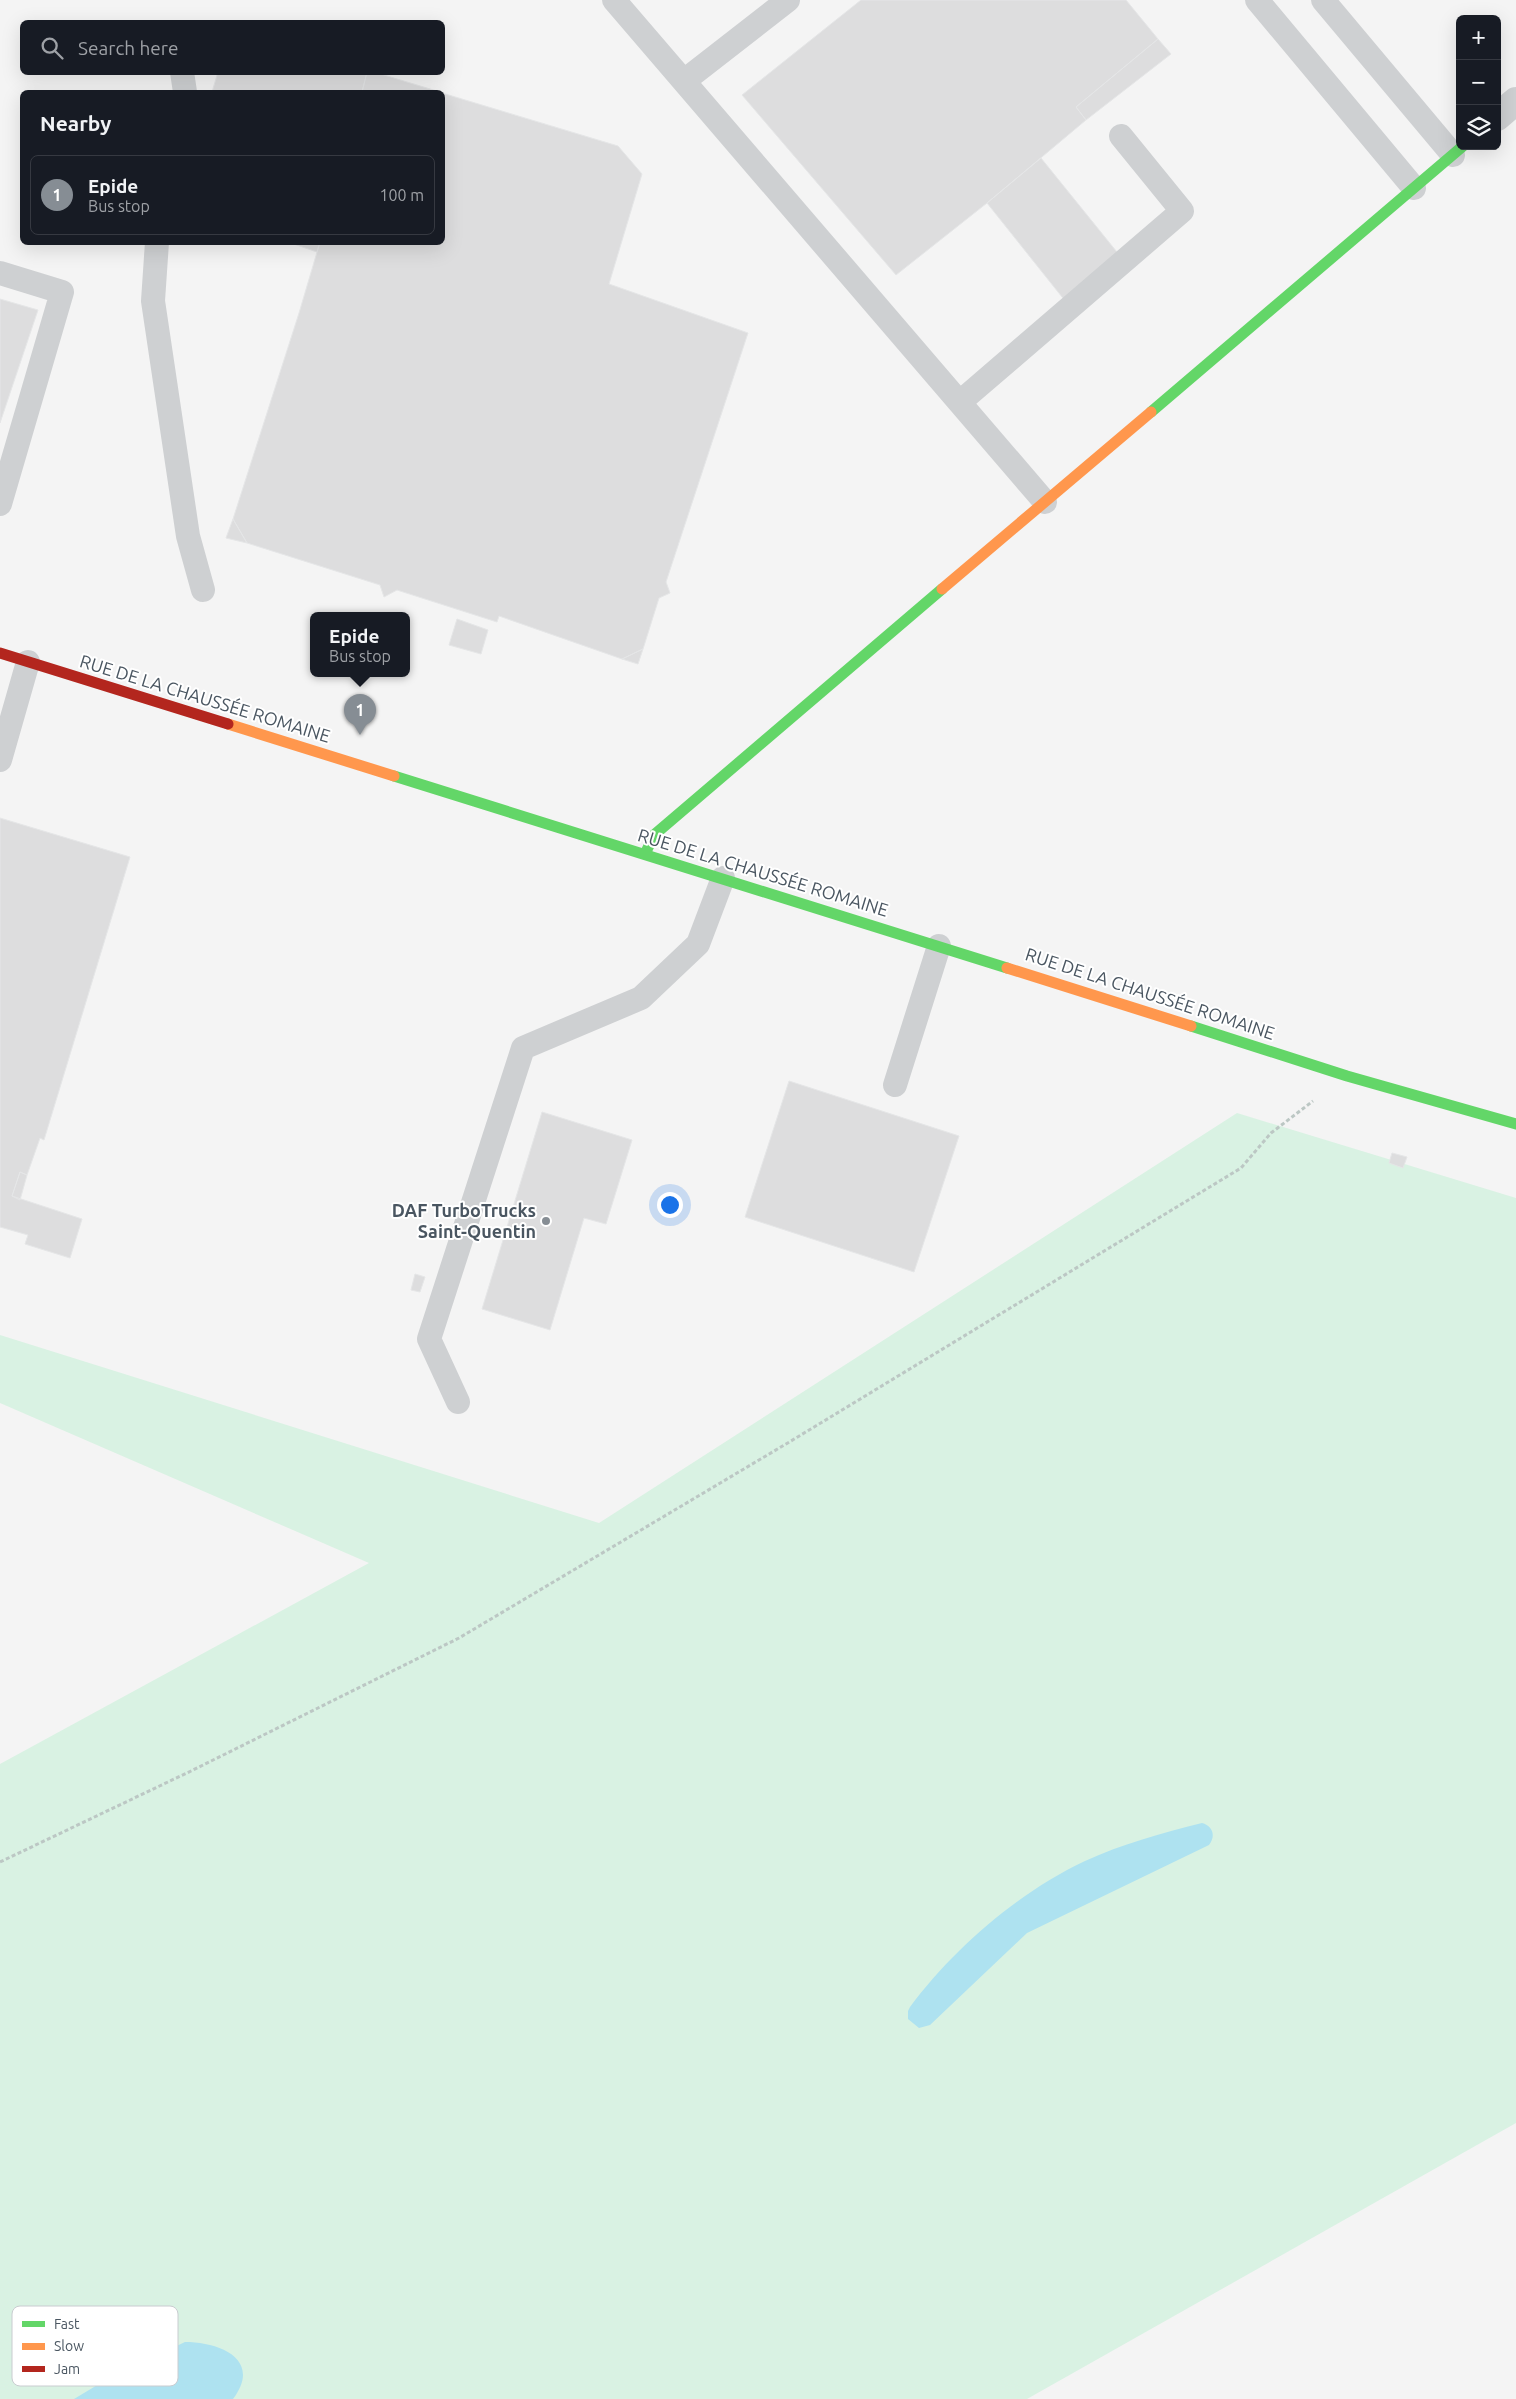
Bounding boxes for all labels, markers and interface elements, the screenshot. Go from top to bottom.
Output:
map controls [1456,15,1501,150]
button: + [1456,15,1501,60]
search box [20,20,445,75]
icon: search [38,34,66,62]
text: Search here [78,37,178,59]
button: − [1456,60,1501,105]
button: layers [1456,105,1501,150]
text: Nearby [40,111,111,135]
text: Epide [88,175,138,197]
text: 1 [52,186,62,204]
text: 100 m [379,186,424,204]
text: Bus stop [88,197,150,215]
popup [310,612,410,677]
text: Epide [329,625,379,647]
text: Bus stop [329,647,391,665]
street label: RUE DE LA CHAUSSÉE ROMAINE [78,649,333,746]
pin: 1 [344,694,376,735]
street label: RUE DE LA CHAUSSÉE ROMAINE [636,823,891,920]
street label: RUE DE LA CHAUSSÉE ROMAINE [1023,942,1278,1043]
your location [657,1192,683,1218]
place label: DAF TurboTrucks Saint-Quentin [392,1200,536,1241]
marker: DAF TurboTrucks Saint-Quentin [540,1215,552,1227]
legend [12,2306,178,2386]
text: Fast [54,2316,80,2332]
text: Slow [54,2338,84,2354]
text: Jam [54,2361,80,2377]

